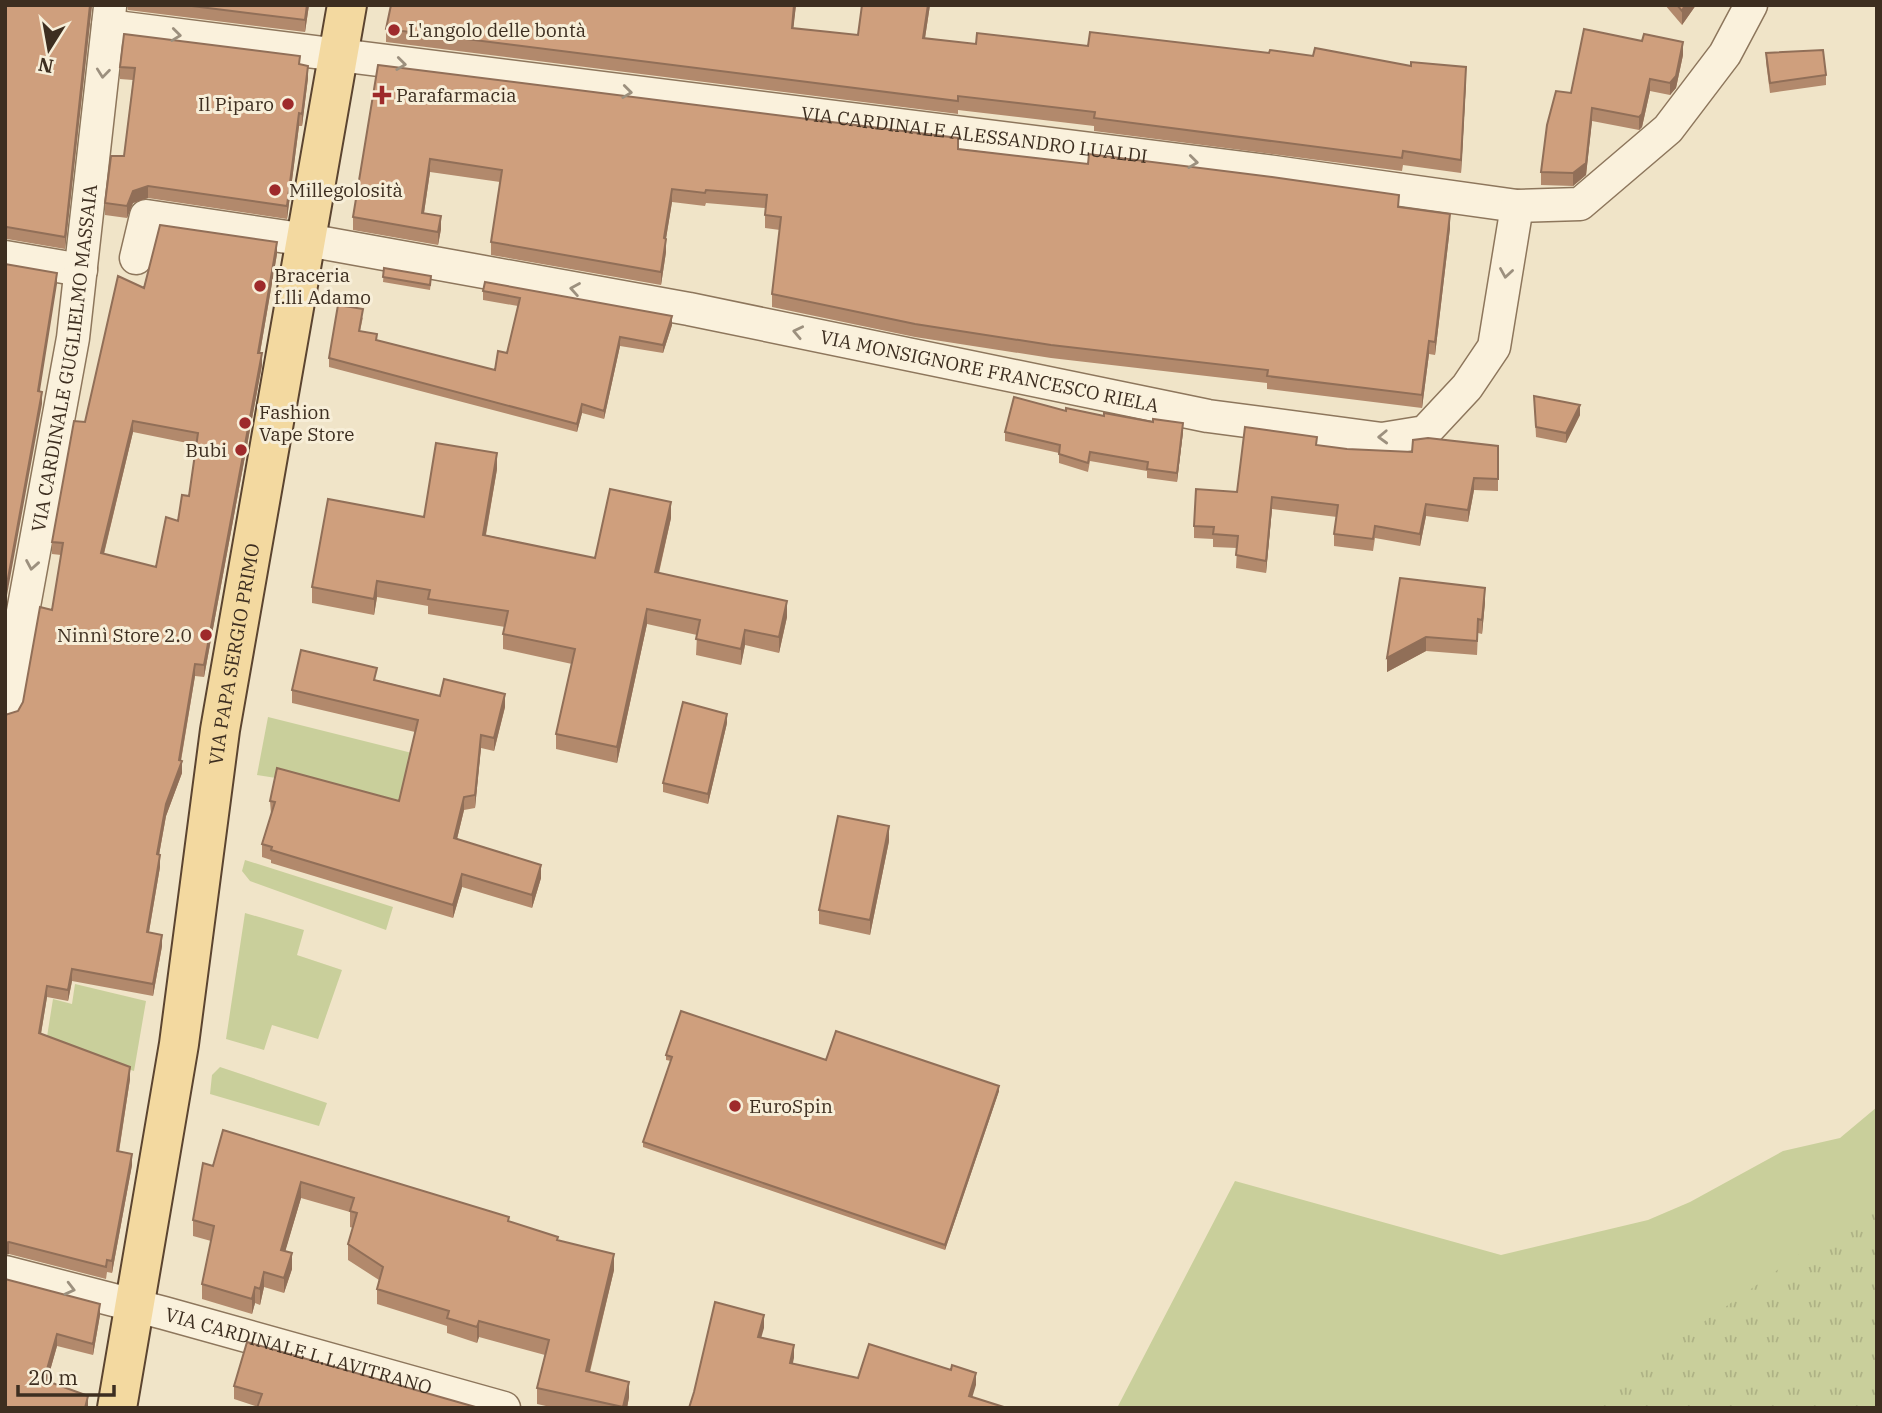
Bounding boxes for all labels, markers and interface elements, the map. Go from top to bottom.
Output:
north arrow [14,14,84,84]
place label: L'angolo delle bontà [408,18,586,42]
marker: L'angolo delle bontà [386,22,402,38]
one-way arrow [170,27,181,42]
text: N [36,52,55,79]
one-way arrow [395,56,407,71]
one-way arrow [96,68,111,79]
place label: Parafarmacia [396,83,517,107]
one-way arrow [621,84,633,99]
marker: Parafarmacia [374,87,390,103]
place label: Il Piparo [198,92,274,116]
marker: Il Piparo [280,96,296,112]
street label: VIA CARDINALE ALESSANDRO LUALDI [800,101,1149,168]
one-way arrow [1187,154,1199,169]
place label: Millegolosità [289,178,403,202]
marker: Millegolosità [267,182,283,198]
street label: VIA CARDINALE GUGLIELMO MASSAIA [26,183,102,534]
place label: Braceria f.lli Adamo [274,263,371,309]
one-way arrow [1499,267,1514,279]
marker: Braceria f.lli Adamo [252,278,268,294]
one-way arrow [569,282,581,297]
street label: VIA MONSIGNORE FRANCESCO RIELA [818,324,1161,418]
one-way arrow [792,326,804,341]
place label: Fashion Vape Store [259,400,354,446]
marker: Fashion Vape Store [237,415,253,431]
one-way arrow [1377,430,1388,445]
place label: Bubi [185,438,227,462]
marker: Bubi [233,442,249,458]
street label: VIA PAPA SERGIO PRIMO [204,541,265,767]
one-way arrow [25,559,40,571]
place label: Ninnì Store 2.0 [57,623,192,647]
marker: Ninnì Store 2.0 [198,627,214,643]
place label: EuroSpin [749,1094,833,1118]
marker: EuroSpin [727,1098,743,1114]
one-way arrow [64,1281,76,1295]
street label: VIA CARDINALE L.LAVITRANO [162,1302,435,1399]
scale bar [18,1354,114,1398]
text: 20 m [28,1363,78,1391]

